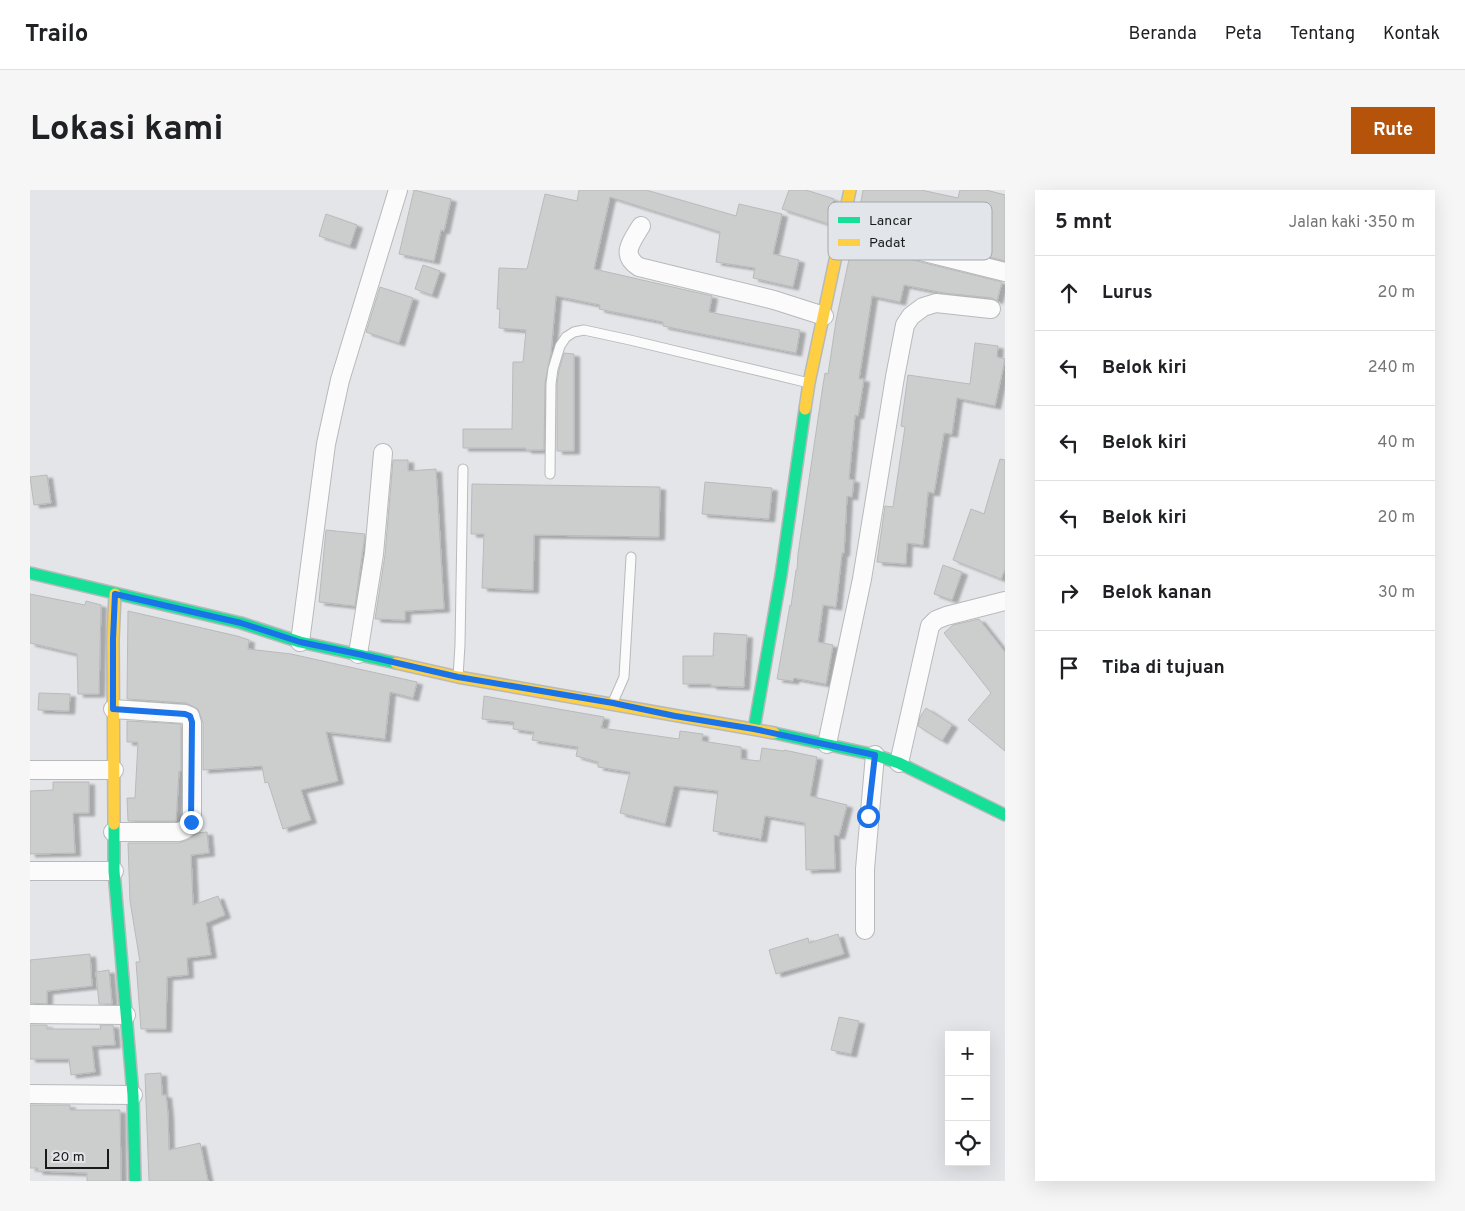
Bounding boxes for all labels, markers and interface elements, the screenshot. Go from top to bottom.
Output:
text: Trailo [25,20,88,50]
text: Beranda [1128,23,1197,46]
text: Peta [1225,23,1262,46]
text: Tentang [1290,23,1355,46]
text: Kontak [1383,23,1440,46]
button: Rute [1351,107,1435,154]
text: Lokasi kami [30,108,223,152]
legend [828,202,992,260]
text: 5 mnt [1055,209,1112,236]
text: Lancar [869,213,913,230]
text: Jalan kaki · 350 m [1289,213,1415,233]
text: Padat [869,235,905,252]
icon: ahead [1055,279,1083,307]
text: Lurus [1102,281,1153,305]
text: 20 m [1378,283,1415,303]
icon: left [1055,354,1083,382]
text: Belok kiri [1102,356,1187,380]
text: 240 m [1368,358,1415,378]
icon: left [1055,429,1083,457]
text: Belok kiri [1102,431,1187,455]
text: 40 m [1377,433,1415,453]
icon: left [1055,504,1083,532]
text: Belok kiri [1102,506,1187,530]
text: 20 m [1378,508,1415,528]
icon: right [1055,579,1083,607]
text: Belok kanan [1102,581,1212,605]
text: 30 m [1378,583,1415,603]
icon: arrive [1055,654,1083,682]
text: Tiba di tujuan [1102,656,1225,680]
route start [857,805,880,828]
route end [180,811,203,834]
map controls [945,1031,990,1166]
button: + [945,1031,990,1076]
button: − [945,1076,990,1121]
button: locate [945,1121,990,1166]
scale bar [45,1146,109,1169]
text: 20 m [52,1149,85,1166]

